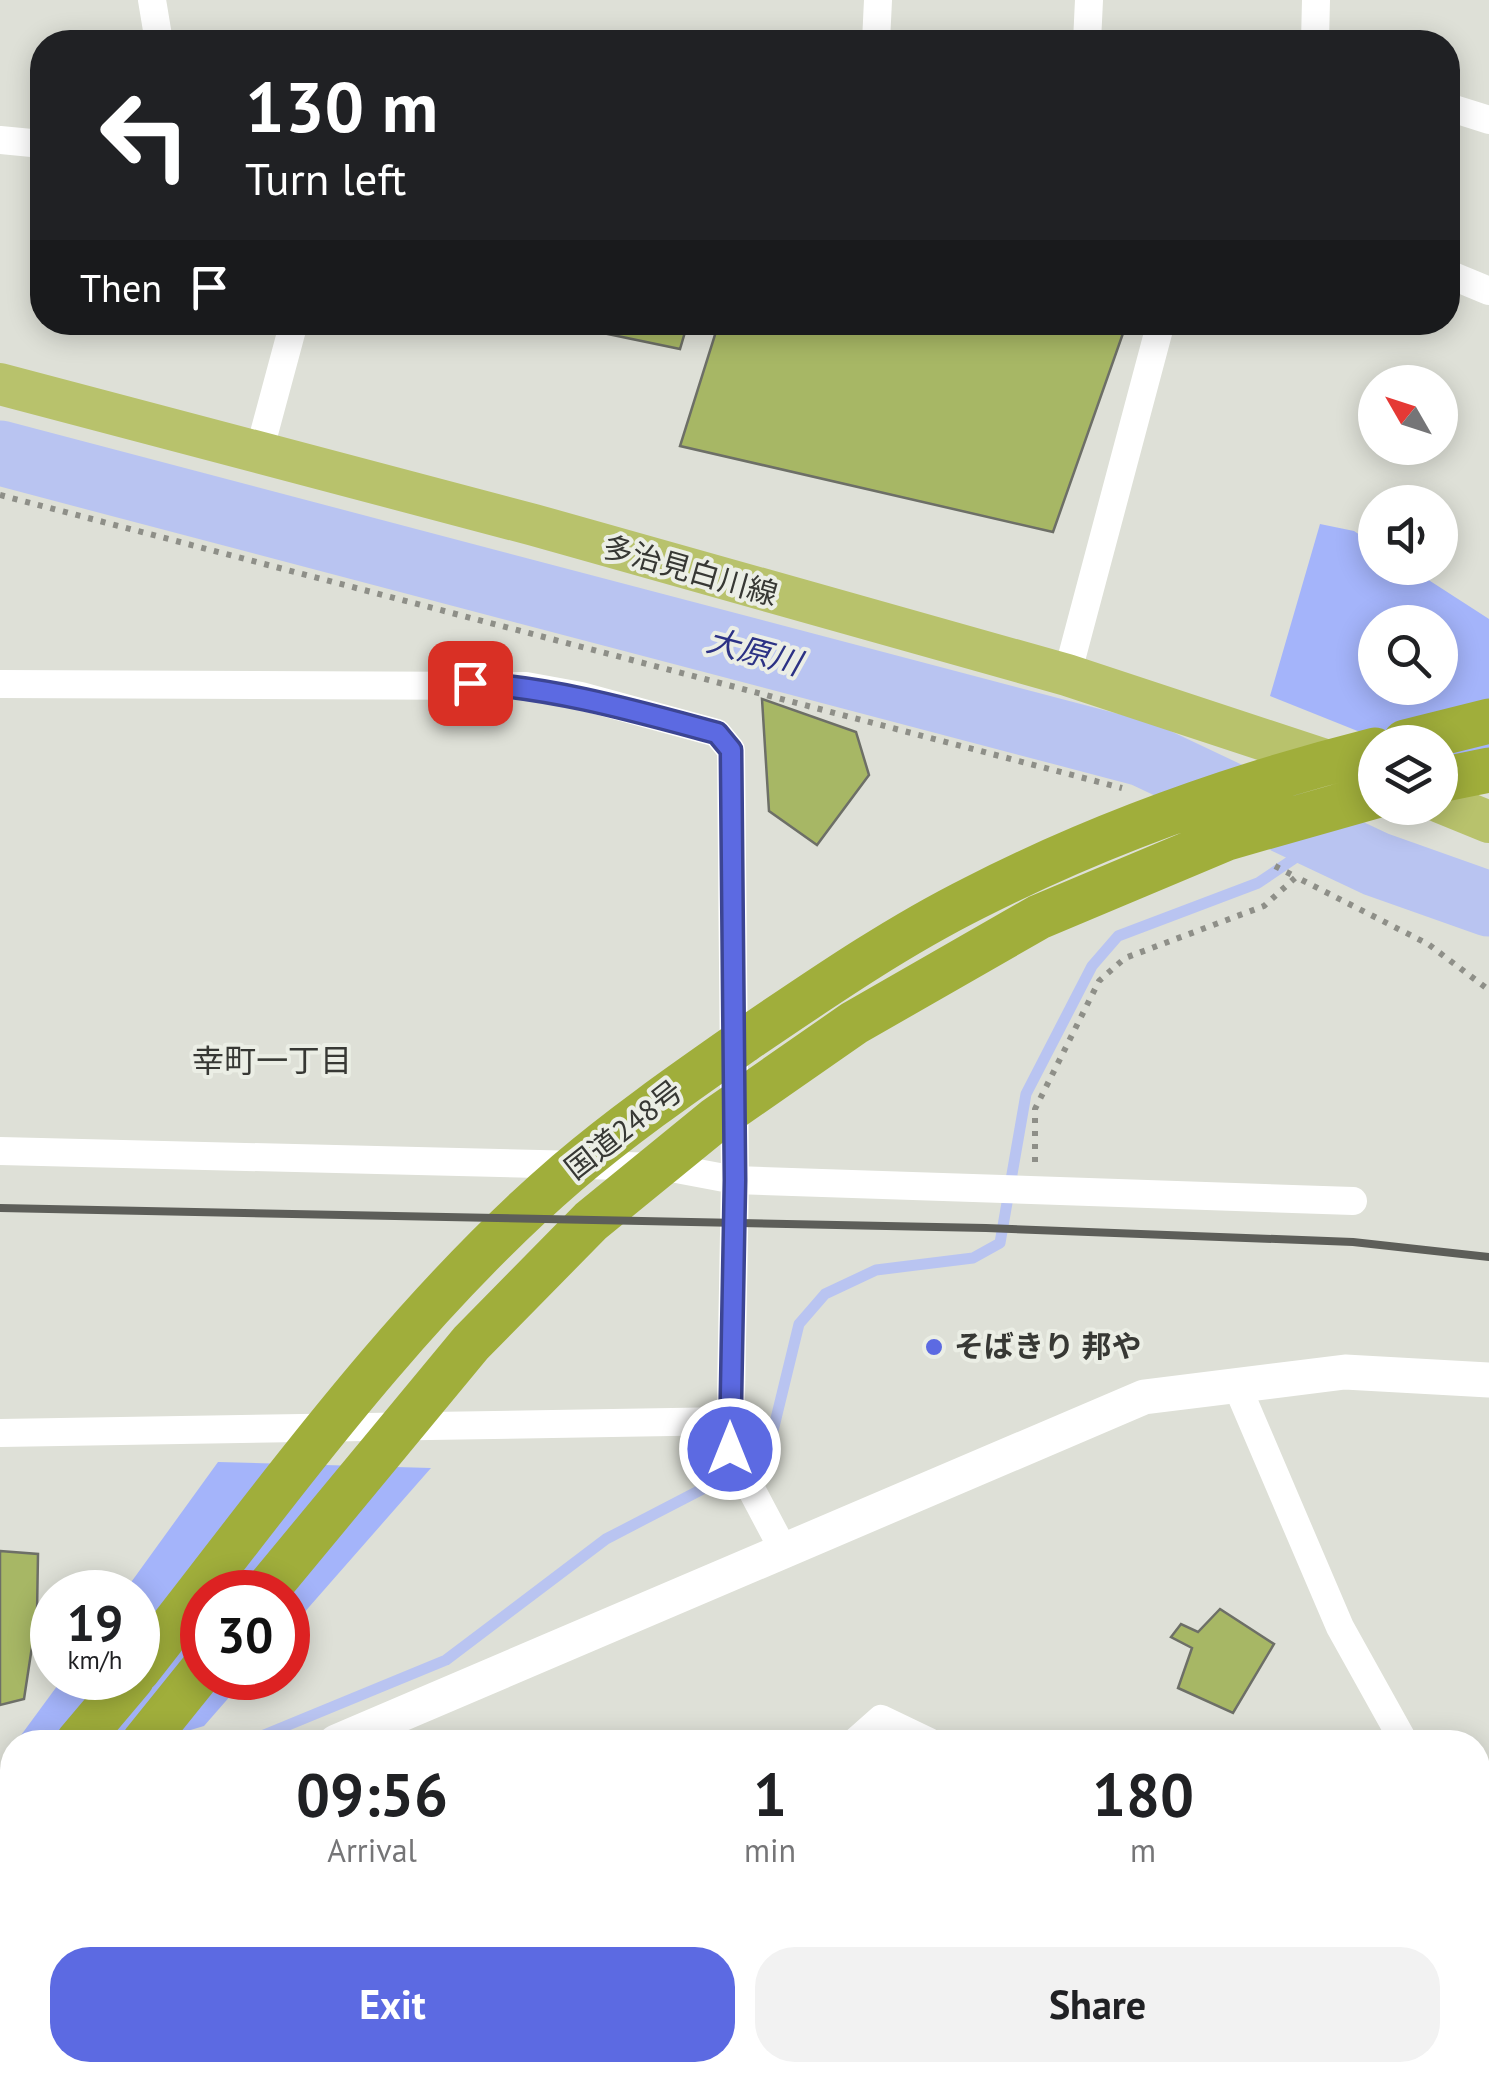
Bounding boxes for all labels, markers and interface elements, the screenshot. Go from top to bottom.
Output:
text: 130 m [245,61,438,151]
icon: left [80,70,210,200]
text: Turn left [245,149,406,207]
icon: arrive [182,260,237,315]
text: Then [80,263,162,312]
north arrow [1358,365,1458,465]
map controls [1358,365,1458,825]
button: sound [1358,485,1458,585]
street label: 多治見白川線 [599,526,782,613]
button: search [1358,605,1458,705]
water label: 大原川 [702,618,809,685]
pin [428,641,513,726]
icon: arrive [443,656,498,711]
button: layers [1358,725,1458,825]
district label: 幸町一丁目 [192,1039,352,1081]
street label: 国道248号 [556,1071,690,1187]
place label: そばきり 邦や [954,1326,1142,1365]
marker: そばきり 邦や [923,1336,945,1358]
position arrow [678,1397,782,1501]
speed limit sign: 30 [180,1570,310,1700]
text: 19 [67,1590,123,1655]
text: km/h [68,1644,122,1676]
text: 09:56 [296,1755,448,1833]
text: 1 [753,1755,787,1833]
text: 180 [1092,1755,1194,1833]
text: Arrival [327,1829,417,1871]
text: min [744,1829,796,1871]
text: m [1130,1829,1156,1871]
button: Exit [50,1947,735,2062]
button: Share [755,1947,1440,2062]

